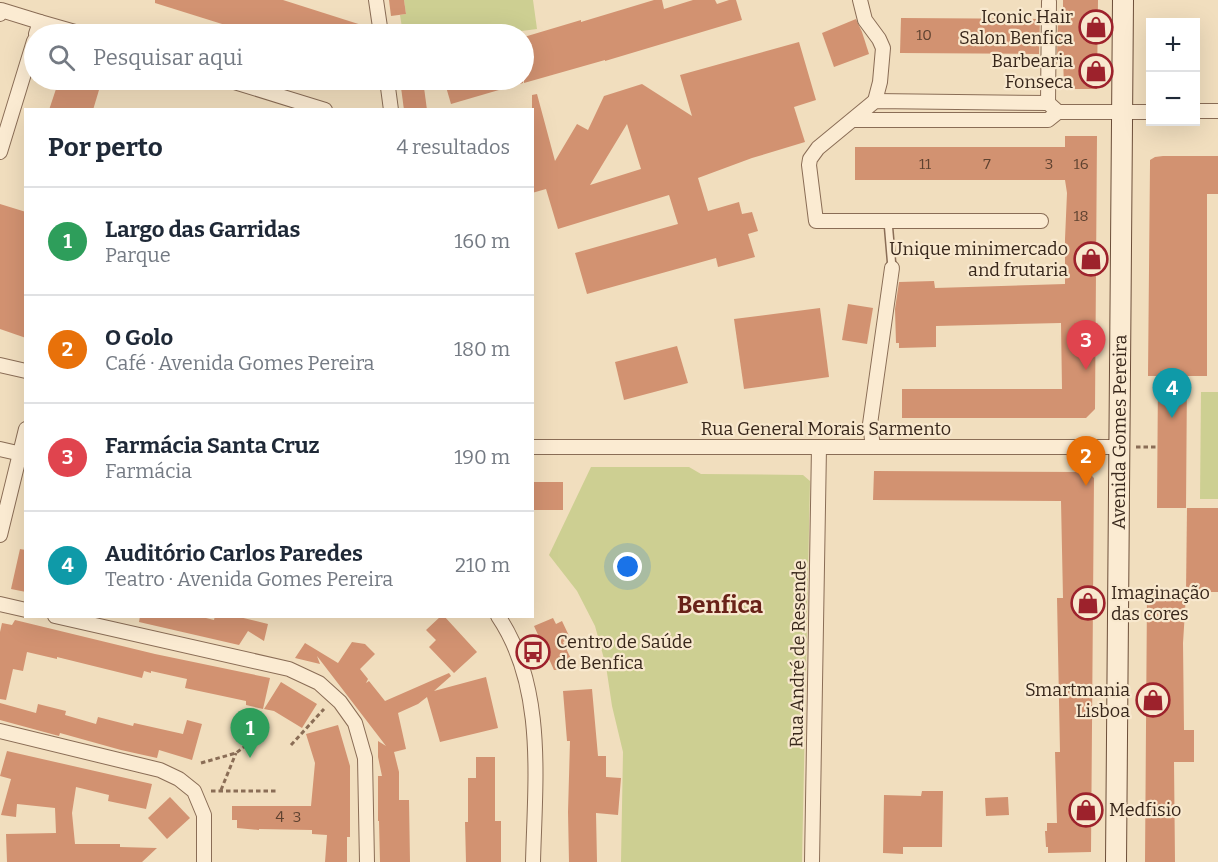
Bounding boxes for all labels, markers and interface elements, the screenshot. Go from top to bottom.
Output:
place label: Iconic Hair Salon Benfica [959,6,1073,49]
shop icon: Iconic Hair Salon Benfica [1078,9,1114,45]
map controls [1146,18,1200,126]
button: + [1146,18,1200,72]
search box [24,24,534,90]
house number: 10 [916,26,932,44]
icon: search [45,41,78,74]
text: Pesquisar aqui [93,44,243,71]
place label: Barbearia Fonseca [992,50,1073,93]
shop icon: Barbearia Fonseca [1078,53,1114,89]
button: − [1146,72,1200,126]
text: Por perto [48,132,163,163]
text: 4 resultados [396,135,510,159]
house number: 11 [919,155,931,173]
house number: 7 [983,155,991,173]
house number: 3 [1045,155,1053,173]
house number: 16 [1074,155,1089,173]
house number: 18 [1073,207,1089,225]
text: Largo das Garridas [105,216,300,243]
text: 1 [63,229,72,253]
text: 160 m [454,229,510,253]
place label: Unique minimercado and frutaria [889,238,1068,281]
shop icon: Unique minimercado and frutaria [1073,241,1109,277]
text: Parque [105,243,171,267]
pin: 3 [1066,320,1106,370]
text: O Golo [105,324,173,351]
street label: Avenida Gomes Pereira [1108,334,1131,529]
text: 2 [62,337,73,361]
text: 180 m [454,337,510,361]
text: Café · Avenida Gomes Pereira [105,351,375,375]
pin: 4 [1152,368,1192,418]
street label: Rua General Morais Sarmento [701,418,951,440]
text: Farmácia Santa Cruz [105,432,320,459]
pin: 2 [1066,436,1106,486]
text: 3 [62,445,73,469]
text: 190 m [454,445,510,469]
text: Farmácia [105,459,192,483]
text: Auditório Carlos Paredes [105,540,363,567]
your location [613,552,642,581]
text: 4 [61,553,74,577]
text: 210 m [455,553,510,577]
street label: Rua André de Resende [785,560,811,748]
text: Teatro · Avenida Gomes Pereira [105,567,393,591]
place label: Imaginação das cores [1111,582,1210,625]
shop icon: Imaginação das cores [1070,585,1106,621]
district label: Benfica [677,591,764,619]
place label: Centro de Saúde de Benfica [556,631,692,674]
bus stop icon: Centro de Saúde de Benfica [515,634,551,670]
place label: Smartmania Lisboa [1025,679,1130,722]
shop icon: Smartmania Lisboa [1135,682,1171,718]
pin: 1 [230,708,270,758]
shop icon: Medfisio [1068,792,1104,828]
place label: Medfisio [1109,799,1181,821]
house number: 4 [276,808,285,826]
house number: 3 [293,808,301,826]

